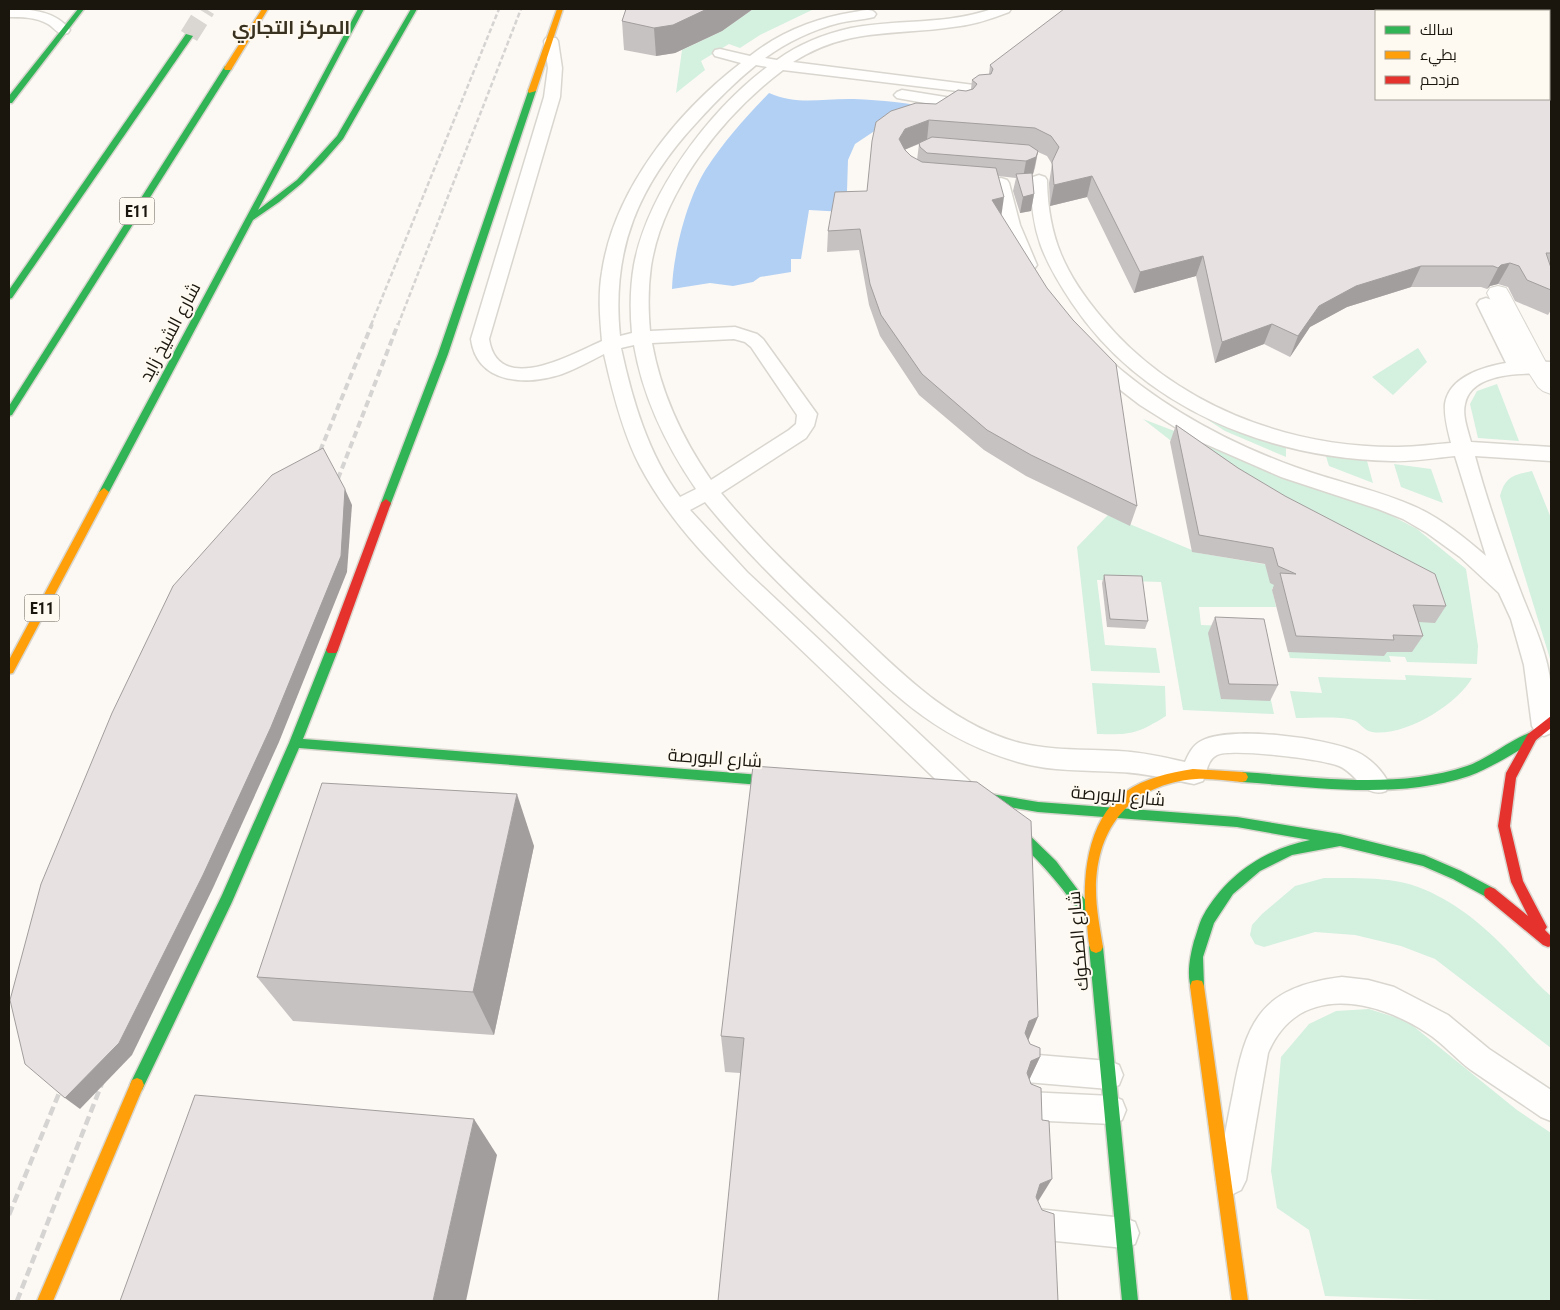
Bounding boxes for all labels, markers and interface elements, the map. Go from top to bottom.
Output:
legend [1375,10,1550,100]
district label: المركز التجاري [232,16,350,43]
text: سالك [1420,21,1453,39]
text: بطيء [1420,46,1457,67]
text: مزدحم [1420,71,1460,90]
road number: E11 [120,198,154,225]
street label: شارع الشيخ زايد [135,279,206,386]
road number: E11 [24,594,60,622]
street label: شارع البورصة [667,744,763,773]
street label: شارع البورصة [1070,781,1166,812]
street label: شارع الصكوك [1063,890,1094,992]

